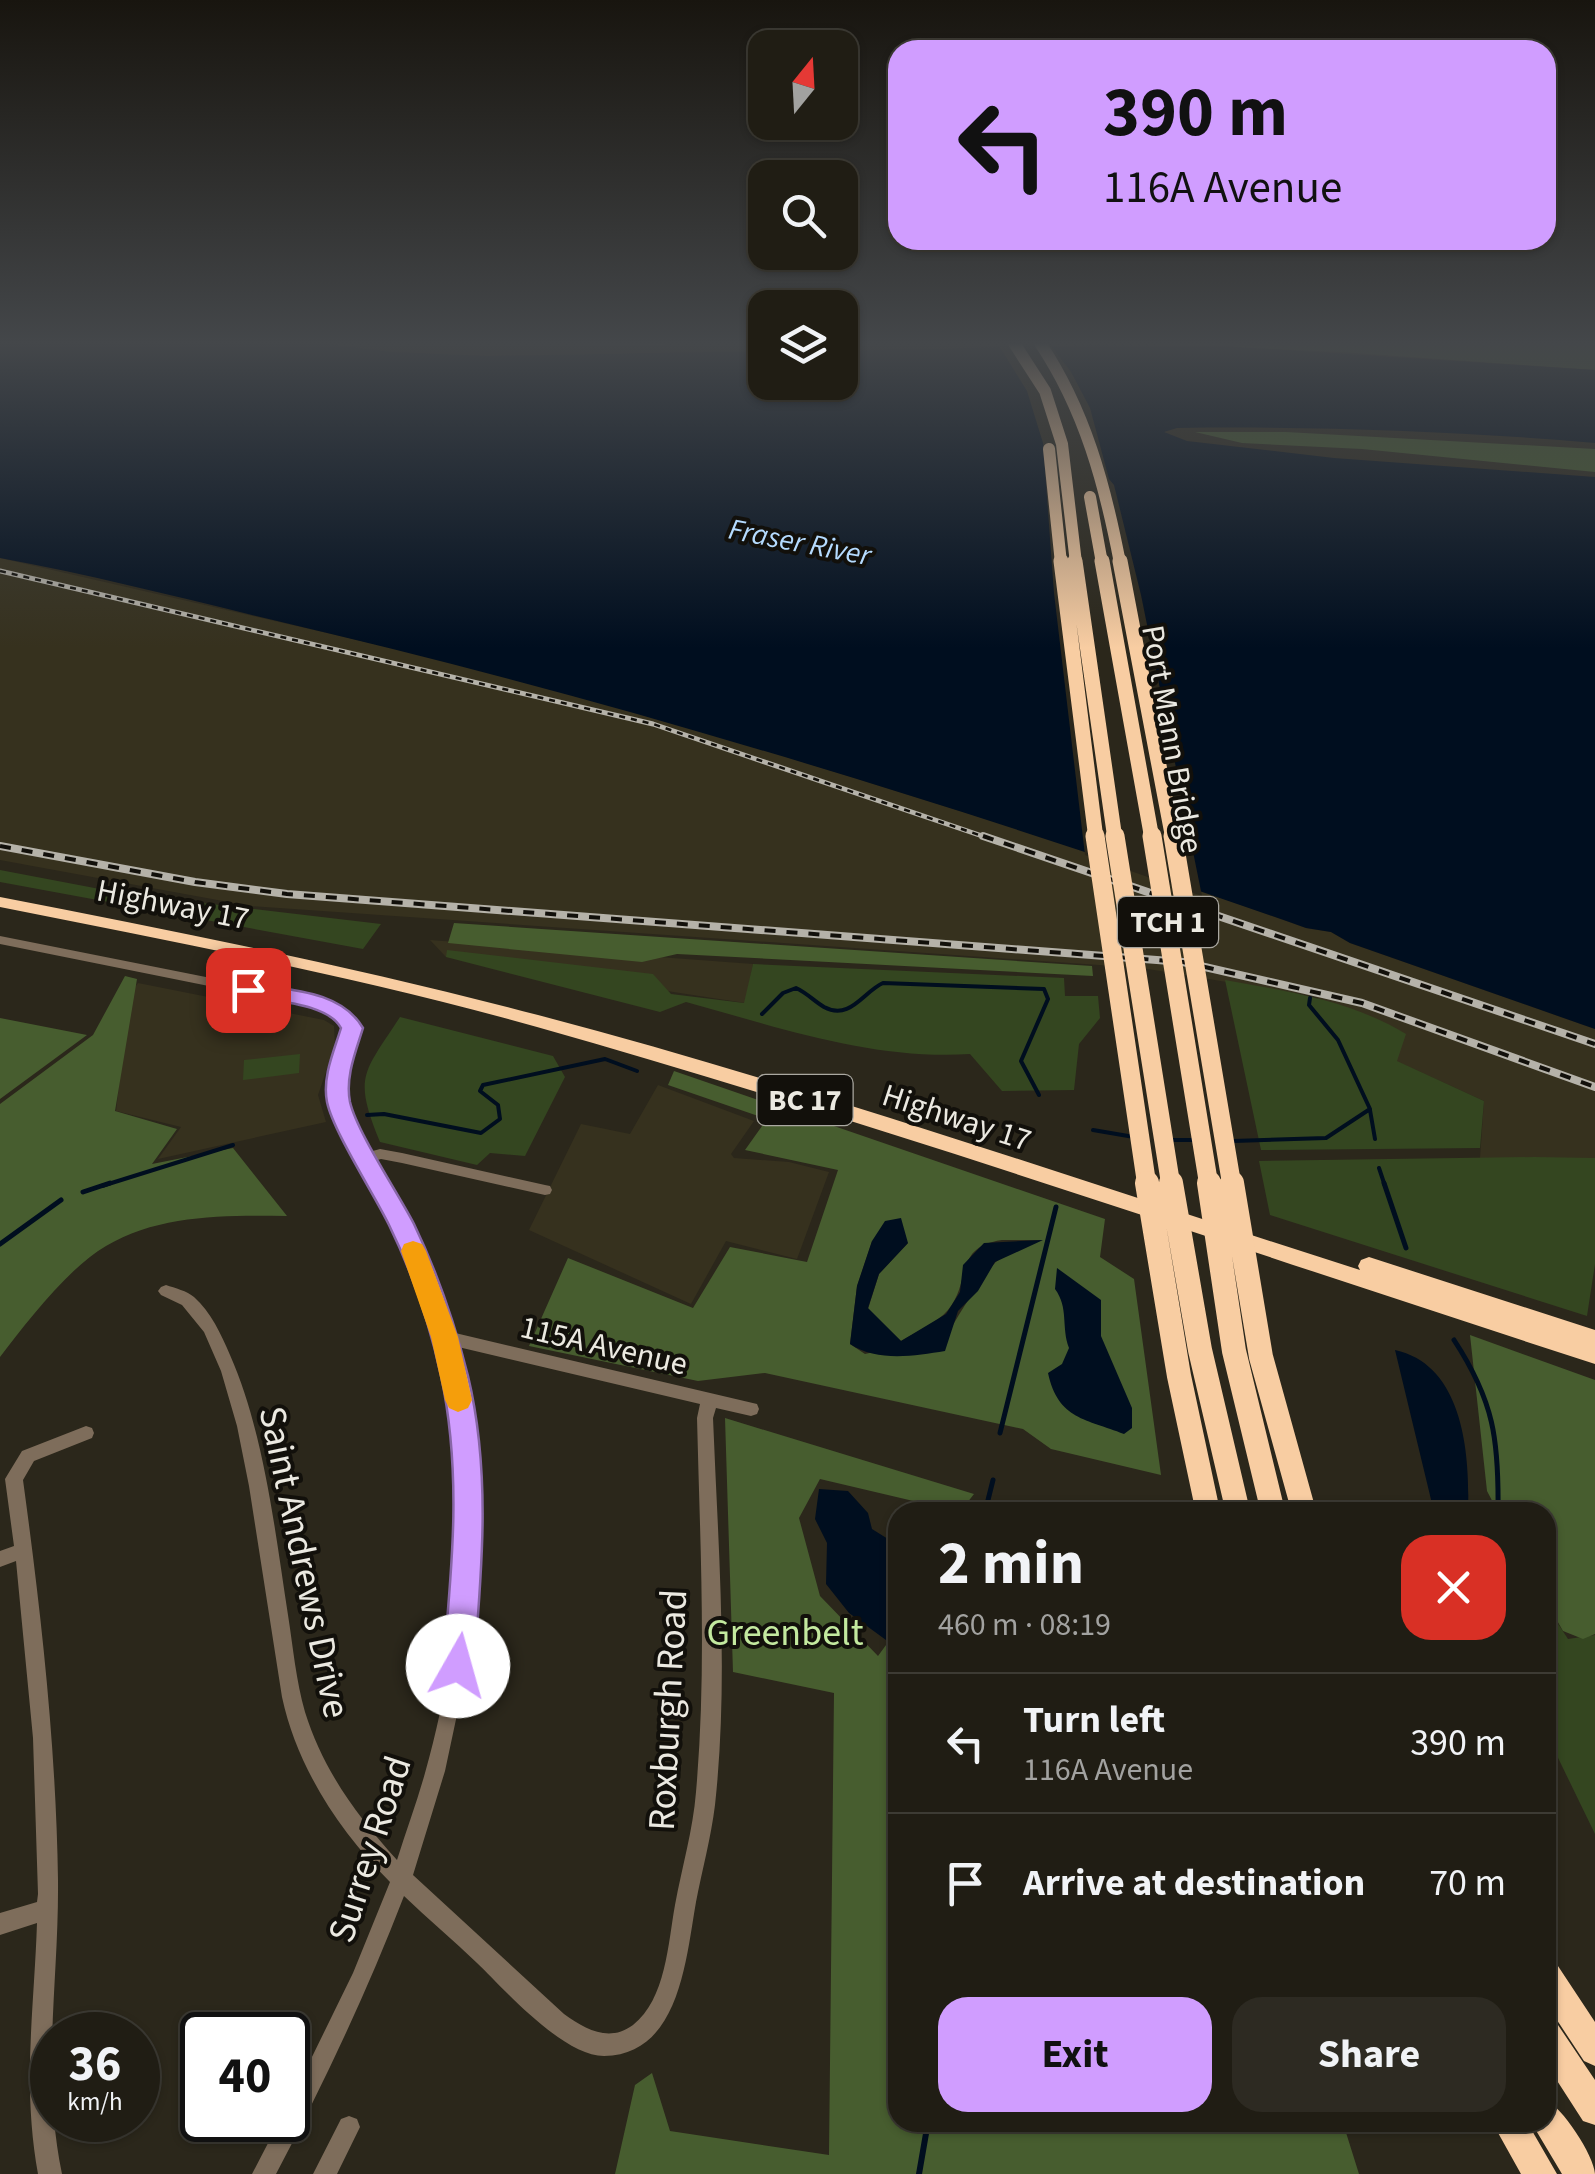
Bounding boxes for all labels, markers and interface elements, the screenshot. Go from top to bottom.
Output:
north arrow [748,30,858,140]
map controls [748,30,858,400]
text: 390 m [1103,63,1288,163]
icon: left [938,80,1068,210]
text: 116A Avenue [1103,156,1342,220]
button: search [748,160,858,270]
button: layers [748,290,858,400]
water label: Fraser River [725,508,876,578]
street label: Port Mann Bridge [1129,621,1215,857]
street label: Highway 17 [93,868,253,942]
road number: TCH 1 [1118,897,1218,947]
pin [206,948,291,1033]
icon: arrive [221,963,276,1018]
street label: Highway 17 [876,1072,1037,1164]
road number: BC 17 [758,1075,852,1125]
street label: 115A Avenue [516,1304,692,1388]
street label: Saint Andrews Drive [245,1401,363,1723]
text: 2 min [938,1522,1084,1607]
button: close [1401,1535,1506,1640]
street label: Roxburgh Road [635,1588,701,1832]
text: 460 m · 08:19 [938,1602,1111,1648]
park label: Greenbelt [706,1606,864,1660]
position arrow [406,1614,510,1718]
text: Turn left [1023,1693,1165,1747]
icon: left [938,1716,993,1771]
text: 390 m [1410,1716,1506,1770]
text: 116A Avenue [1023,1747,1193,1793]
street label: Surrey Road [314,1749,425,1949]
icon: arrive [938,1856,993,1911]
text: Arrive at destination [1023,1856,1365,1910]
text: 70 m [1429,1856,1506,1910]
button: Exit [938,1997,1212,2112]
button: Share [1232,1997,1506,2112]
speed limit sign: 40 [180,2012,310,2142]
text: 36 [69,2029,121,2100]
text: km/h [67,2084,123,2120]

